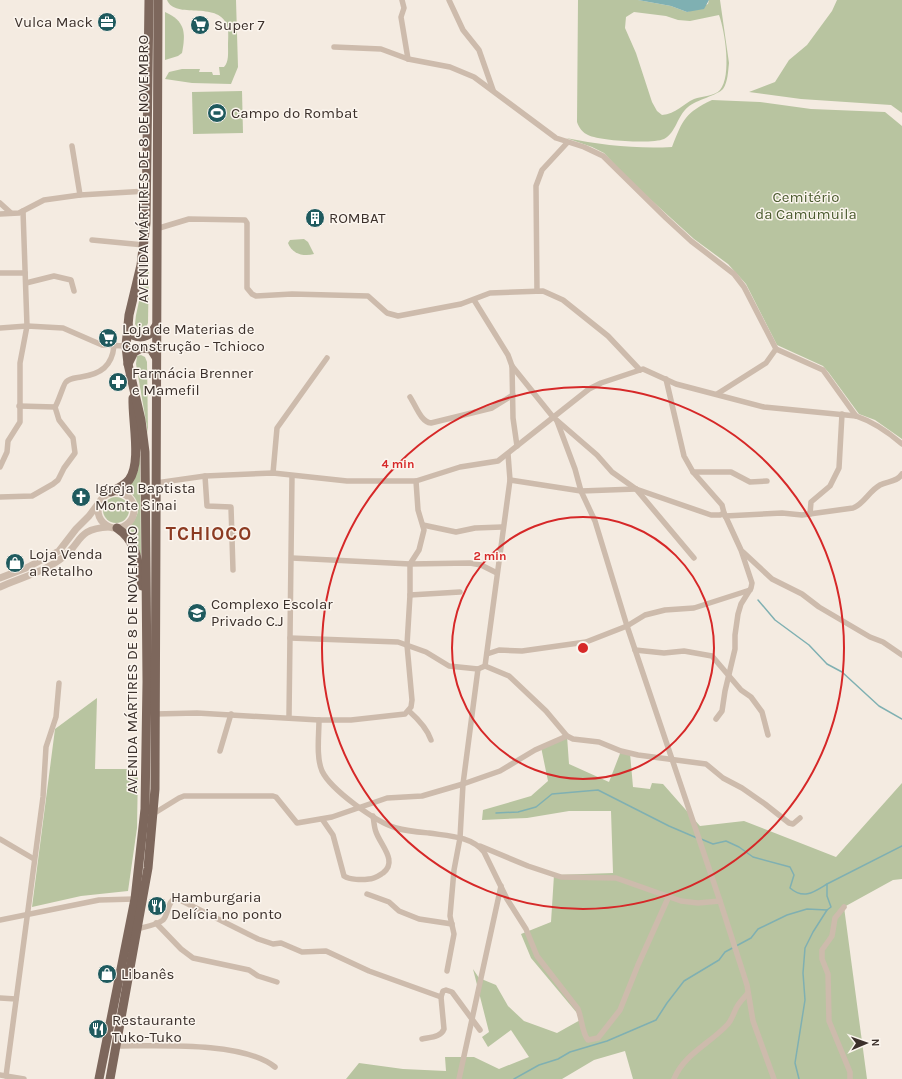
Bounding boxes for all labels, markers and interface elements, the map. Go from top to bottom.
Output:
office icon: Vulca Mack [96,11,118,33]
place label: Vulca Mack [15,13,93,31]
supermarket icon: Super 7 [189,14,211,36]
place label: Super 7 [214,16,265,34]
street label: AVENIDA MÁRTIRES DE 8 DE NOVEMBRO [134,35,152,303]
sports icon: Campo do Rombat [206,102,228,124]
place label: Campo do Rombat [231,104,358,122]
park label: Cemitério da Camumuila [755,188,857,223]
building icon: ROMBAT [304,207,326,229]
place label: ROMBAT [329,209,386,227]
place label: Loja de Materias de Construção - Tchioco [122,320,265,355]
supermarket icon: Loja de Materias de Construção - Tchioco [97,327,119,349]
place label: Farmácia Brenner e Mamefil [132,364,254,399]
pharmacy icon: Farmácia Brenner e Mamefil [107,371,129,393]
text: 4 min [382,457,414,471]
place label: Igreja Baptista Monte Sinai [95,479,196,514]
church icon: Igreja Baptista Monte Sinai [70,486,92,508]
district label: TCHIOCO [166,523,252,545]
street label: AVENIDA MÁRTIRES DE 8 DE NOVEMBRO [123,526,141,794]
place label: Loja Venda a Retalho [29,545,103,580]
text: 2 min [473,549,507,563]
shop icon: Loja Venda a Retalho [4,552,26,574]
place label: Complexo Escolar Privado C.J [211,595,333,630]
school or university icon: Complexo Escolar Privado C.J [186,602,208,624]
centre of rings [576,641,590,655]
place label: Hamburgaria Delícia no ponto [171,888,282,923]
restaurant icon: Hamburgaria Delícia no ponto [146,895,168,917]
shop icon: Libanês [96,963,118,985]
place label: Libanês [121,965,174,983]
place label: Restaurante Tuko-Tuko [112,1011,196,1046]
restaurant icon: Restaurante Tuko-Tuko [87,1018,109,1040]
north arrow [846,1023,886,1063]
text: N [869,1038,882,1047]

